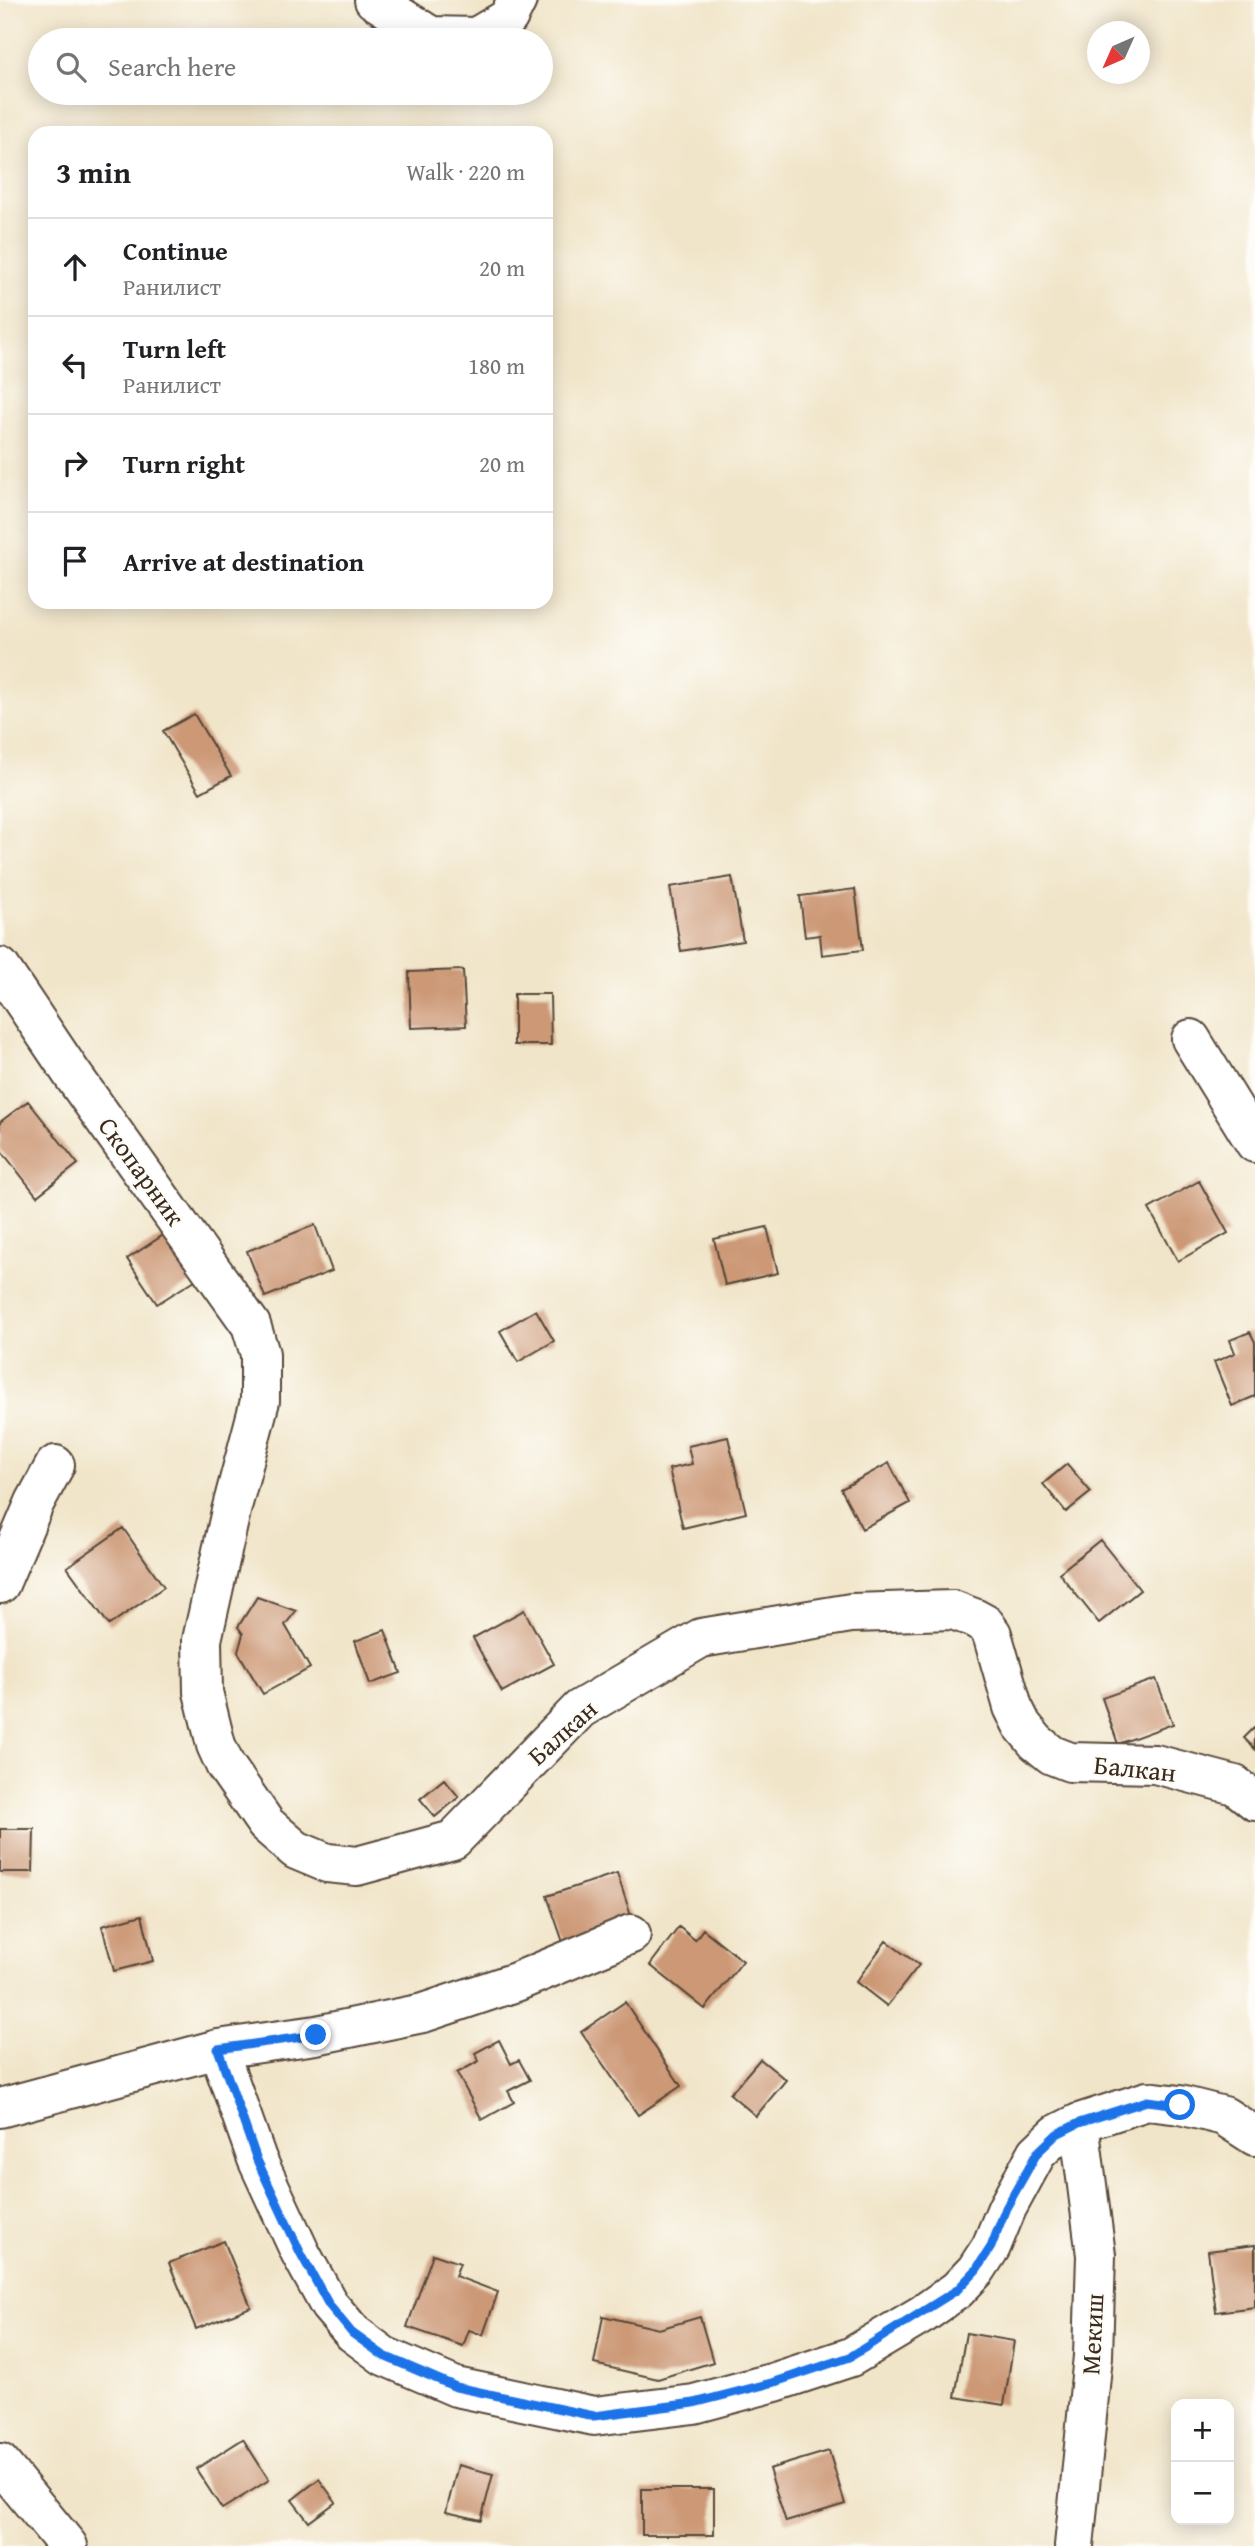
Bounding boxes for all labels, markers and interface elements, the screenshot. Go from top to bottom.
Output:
north arrow [1087,21,1150,84]
search box [28,28,553,105]
text: Search here [108,47,236,86]
icon: search [52,48,90,86]
text: 3 min [56,150,131,194]
text: Walk · 220 m [406,155,525,188]
text: Continue [123,231,228,270]
icon: ahead [56,248,94,286]
text: 20 m [479,251,525,284]
text: Ранилист [123,270,221,303]
text: Turn left [123,329,226,368]
icon: left [56,346,94,384]
text: 180 m [468,349,525,382]
text: Ранилист [123,368,221,401]
icon: right [56,444,94,482]
text: Turn right [123,444,245,483]
text: 20 m [479,447,525,480]
icon: arrive [56,542,94,580]
text: Arrive at destination [123,542,364,581]
street label: Скопарник [89,1108,195,1234]
street label: Балкан [518,1690,606,1774]
street label: Балкан [1092,1744,1178,1792]
route end [300,2019,331,2050]
route start [1164,2089,1195,2120]
street label: Мекиш [1070,2292,1114,2376]
map controls [1171,2399,1234,2525]
button: + [1171,2399,1234,2462]
button: − [1171,2462,1234,2525]

